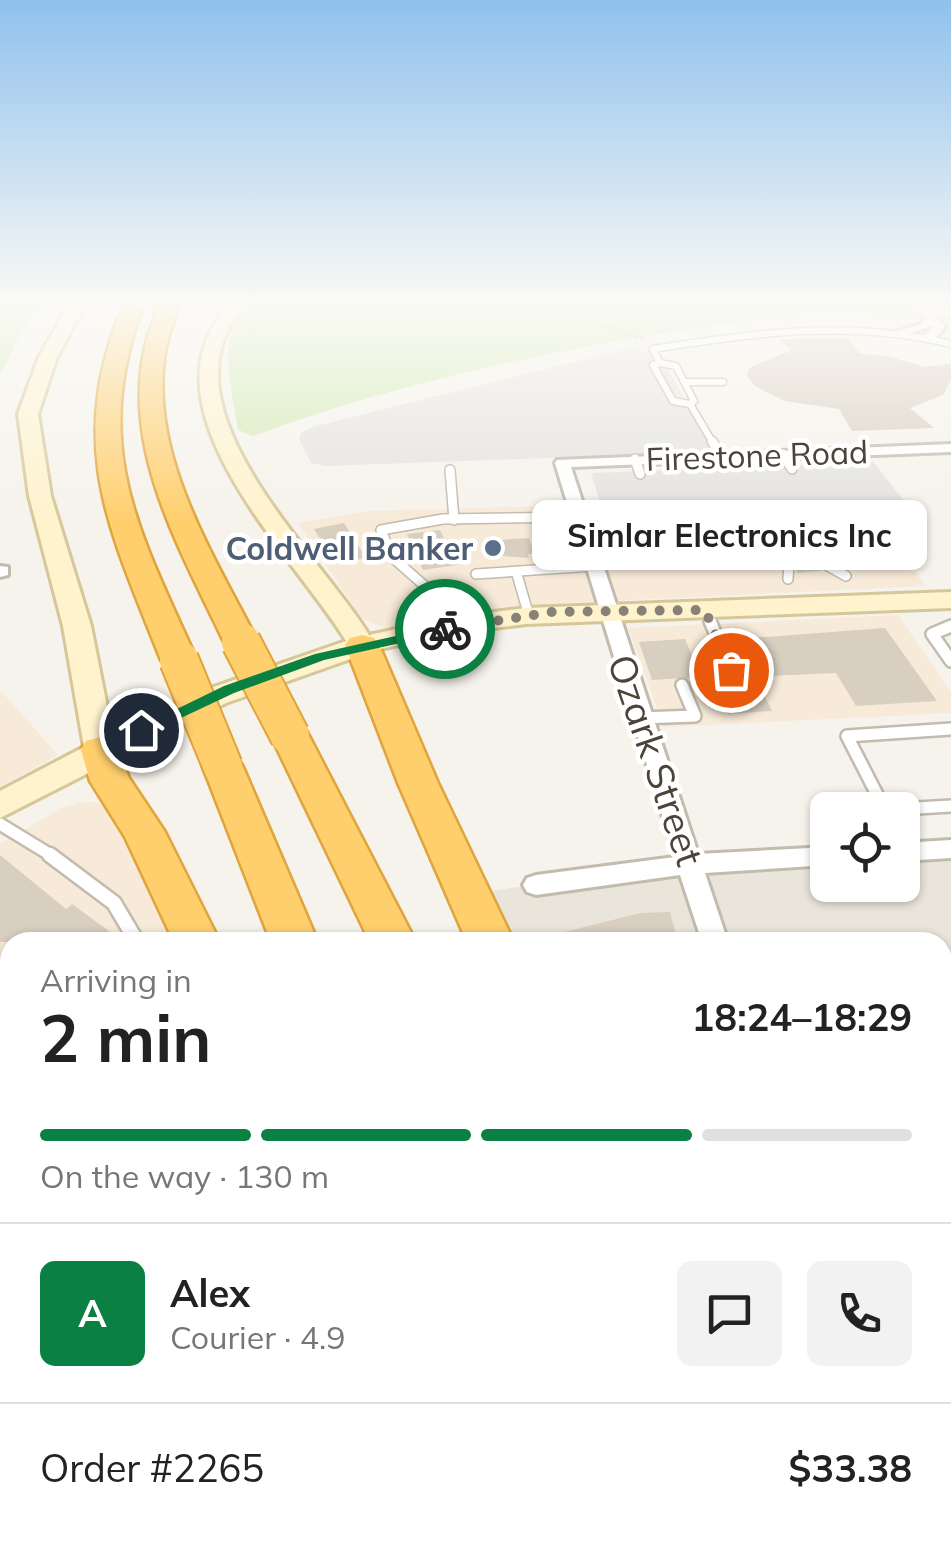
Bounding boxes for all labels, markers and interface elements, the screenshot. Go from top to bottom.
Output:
street label: Firestone Road [645,431,869,479]
callout: Simlar Electronics Inc [534,500,928,570]
text: Simlar Electronics Inc [567,515,892,555]
place label: Coldwell Banker [225,528,473,568]
marker: Coldwell Banker [482,537,504,559]
courier [395,579,495,679]
icon: bike [418,602,473,657]
pin [689,628,774,713]
icon: bag [704,643,759,698]
street label: Ozark Street [597,648,715,872]
pin [99,688,184,773]
icon: home [114,703,169,758]
map controls [810,792,920,902]
button: locate [810,792,920,902]
text: Arriving in [40,960,192,1000]
text: 18:24–18:29 [692,993,912,1041]
text: 2 min [40,997,211,1078]
text: On the way · 130 m [40,1156,329,1196]
button: chat [677,1261,782,1366]
button: phone [807,1261,912,1366]
text: Alex [170,1269,250,1317]
text: A [78,1289,107,1337]
text: Courier · 4.9 [170,1317,346,1357]
text: Order #2265 [40,1444,264,1492]
text: $33.38 [789,1444,912,1492]

